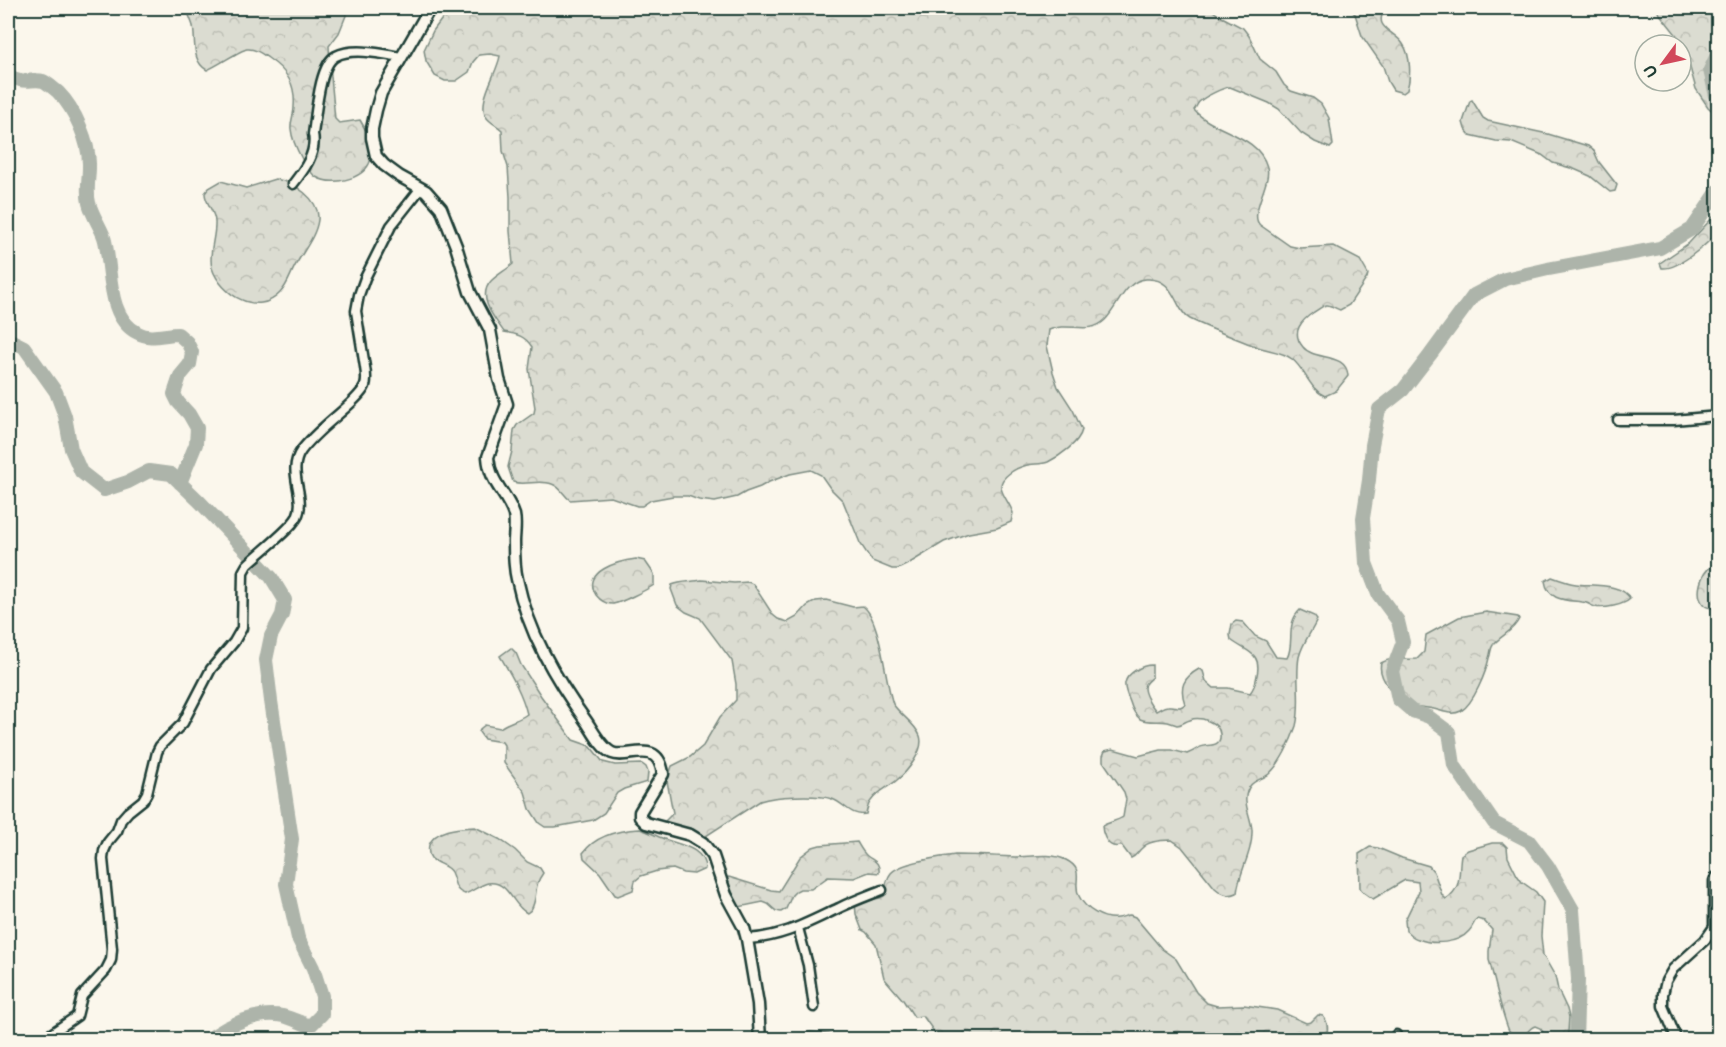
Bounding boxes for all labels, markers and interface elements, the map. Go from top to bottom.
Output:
north arrow [1633,33,1693,93]
text: U [1641,60,1663,80]

